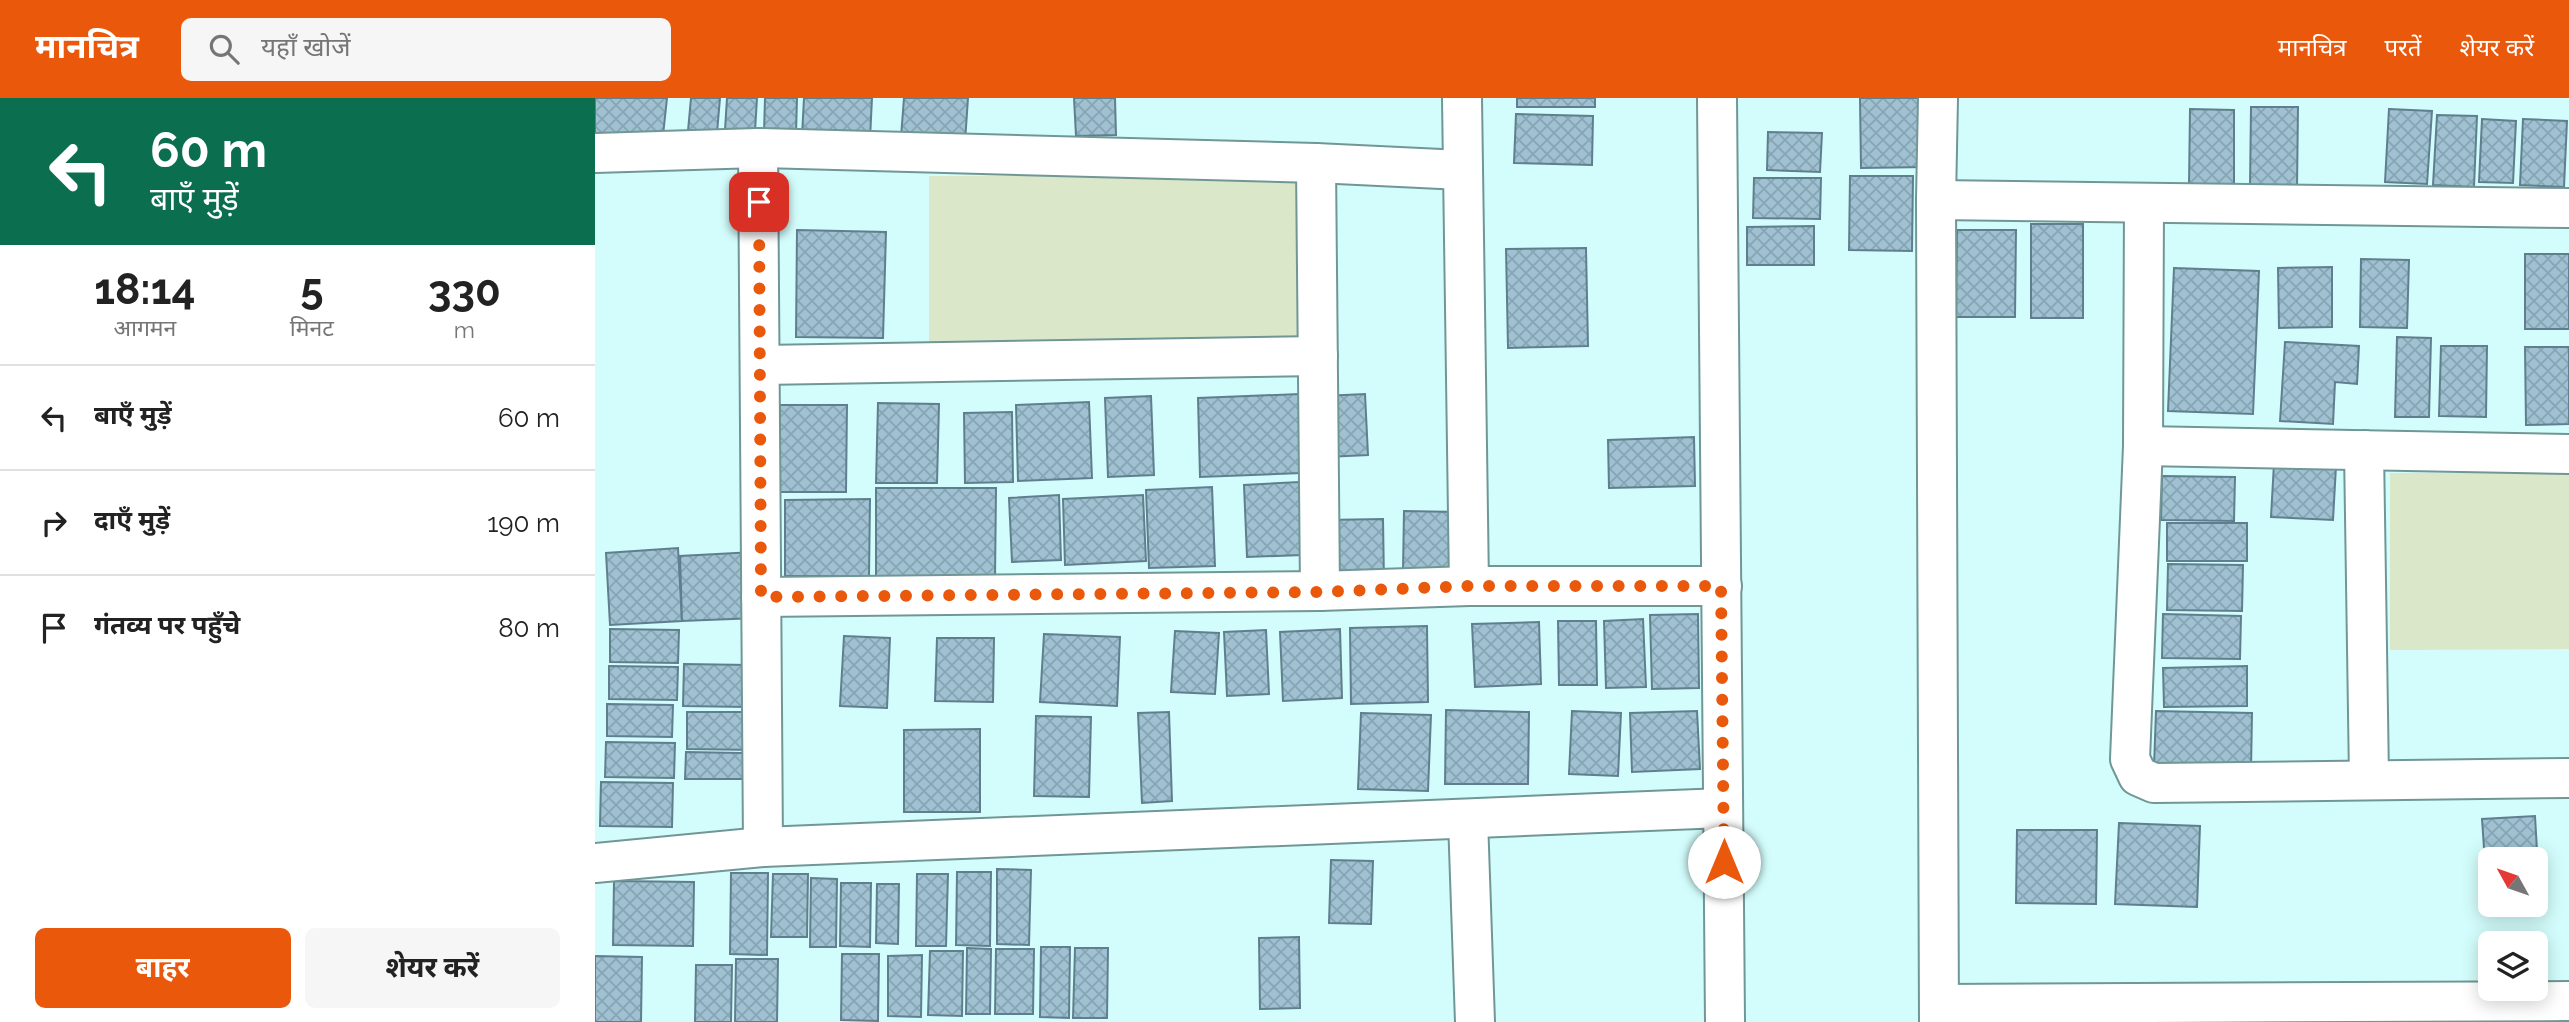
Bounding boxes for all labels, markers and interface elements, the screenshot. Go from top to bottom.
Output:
search box [181,18,671,81]
text: मानचित्र [35,27,139,66]
icon: search [205,30,243,68]
text: यहाँ खोजें [261,32,351,62]
text: मानचित्र [2278,33,2346,62]
text: परतें [2384,33,2422,62]
text: शेयर करें [2460,33,2534,62]
text: 60 m [150,121,267,178]
icon: left [35,126,126,217]
pin [729,172,789,232]
text: बाएँ मुड़ें [150,180,239,217]
icon: arrive [740,183,778,221]
text: 18:14 [94,265,195,314]
text: 5 [300,265,323,314]
text: 330 [428,267,501,316]
text: आगमन [113,314,176,341]
text: मिनट [290,314,334,341]
text: m [454,316,475,343]
icon: left [35,399,73,437]
text: बाएँ मुड़ें [94,400,172,430]
text: 60 m [498,403,560,433]
icon: right [35,504,73,542]
text: दाएँ मुड़ें [94,505,170,535]
text: 190 m [487,508,560,538]
icon: arrive [35,609,73,647]
text: गंतव्य पर पहुँचे [94,610,240,640]
text: 80 m [498,613,560,643]
position arrow [1687,825,1761,899]
north arrow [2478,847,2548,917]
map controls [2478,847,2548,1001]
button: बाहर [35,928,291,1008]
button: शेयर करें [305,928,560,1008]
button: layers [2478,931,2548,1001]

